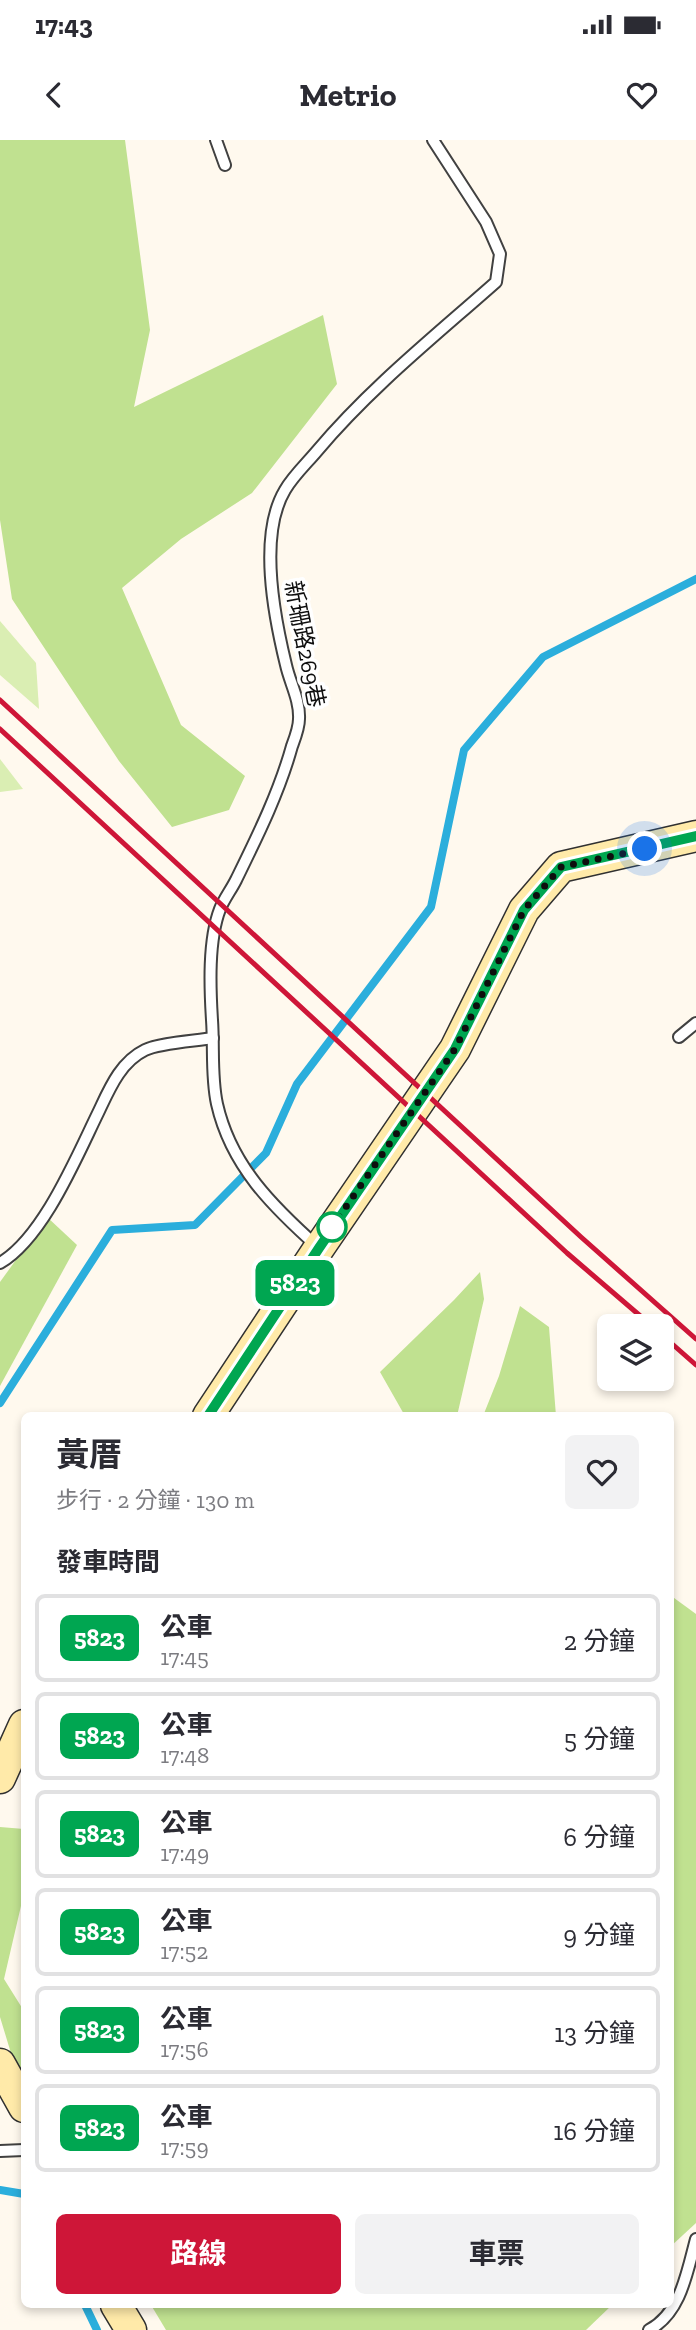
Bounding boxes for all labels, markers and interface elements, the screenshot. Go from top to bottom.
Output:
text: 17:43 [35,9,93,41]
icon: back [35,76,73,114]
text: Metrio [300,76,396,114]
icon: heart [623,76,661,114]
street label: 新珊路269巷 [279,578,331,710]
your location [627,831,662,866]
unlabelled marker [317,1212,347,1242]
line badge: 5823 [246,1260,344,1306]
text: 5823 [269,1268,321,1297]
map controls [597,1314,674,1391]
button: layers [597,1314,674,1391]
text: 黃厝 [56,1435,122,1474]
button: heart [565,1435,639,1509]
text: 步行 · 2 分鐘 · 130 m [56,1486,254,1514]
text: 發車時間 [56,1546,160,1578]
text: 公車 [160,1611,212,1643]
text: 5823 [74,1623,125,1652]
text: 2 分鐘 [564,1625,635,1657]
text: 17:45 [160,1643,209,1671]
text: 公車 [160,1709,212,1741]
text: 5823 [74,1721,125,1750]
text: 5 分鐘 [564,1723,635,1755]
text: 17:48 [160,1741,209,1769]
text: 公車 [160,1807,212,1839]
text: 5823 [74,1819,125,1848]
text: 6 分鐘 [563,1821,635,1853]
text: 17:49 [160,1839,209,1867]
text: 公車 [160,1905,212,1937]
text: 5823 [74,1917,125,1946]
text: 9 分鐘 [563,1919,635,1951]
text: 17:52 [160,1937,208,1965]
text: 公車 [160,2003,212,2035]
text: 5823 [74,2015,125,2044]
text: 13 分鐘 [554,2017,635,2049]
text: 17:56 [160,2035,209,2063]
text: 公車 [160,2101,212,2133]
text: 5823 [74,2113,125,2142]
text: 16 分鐘 [553,2115,635,2147]
text: 17:59 [160,2133,209,2161]
button: 路線 [56,2214,341,2294]
button: 車票 [355,2214,639,2294]

